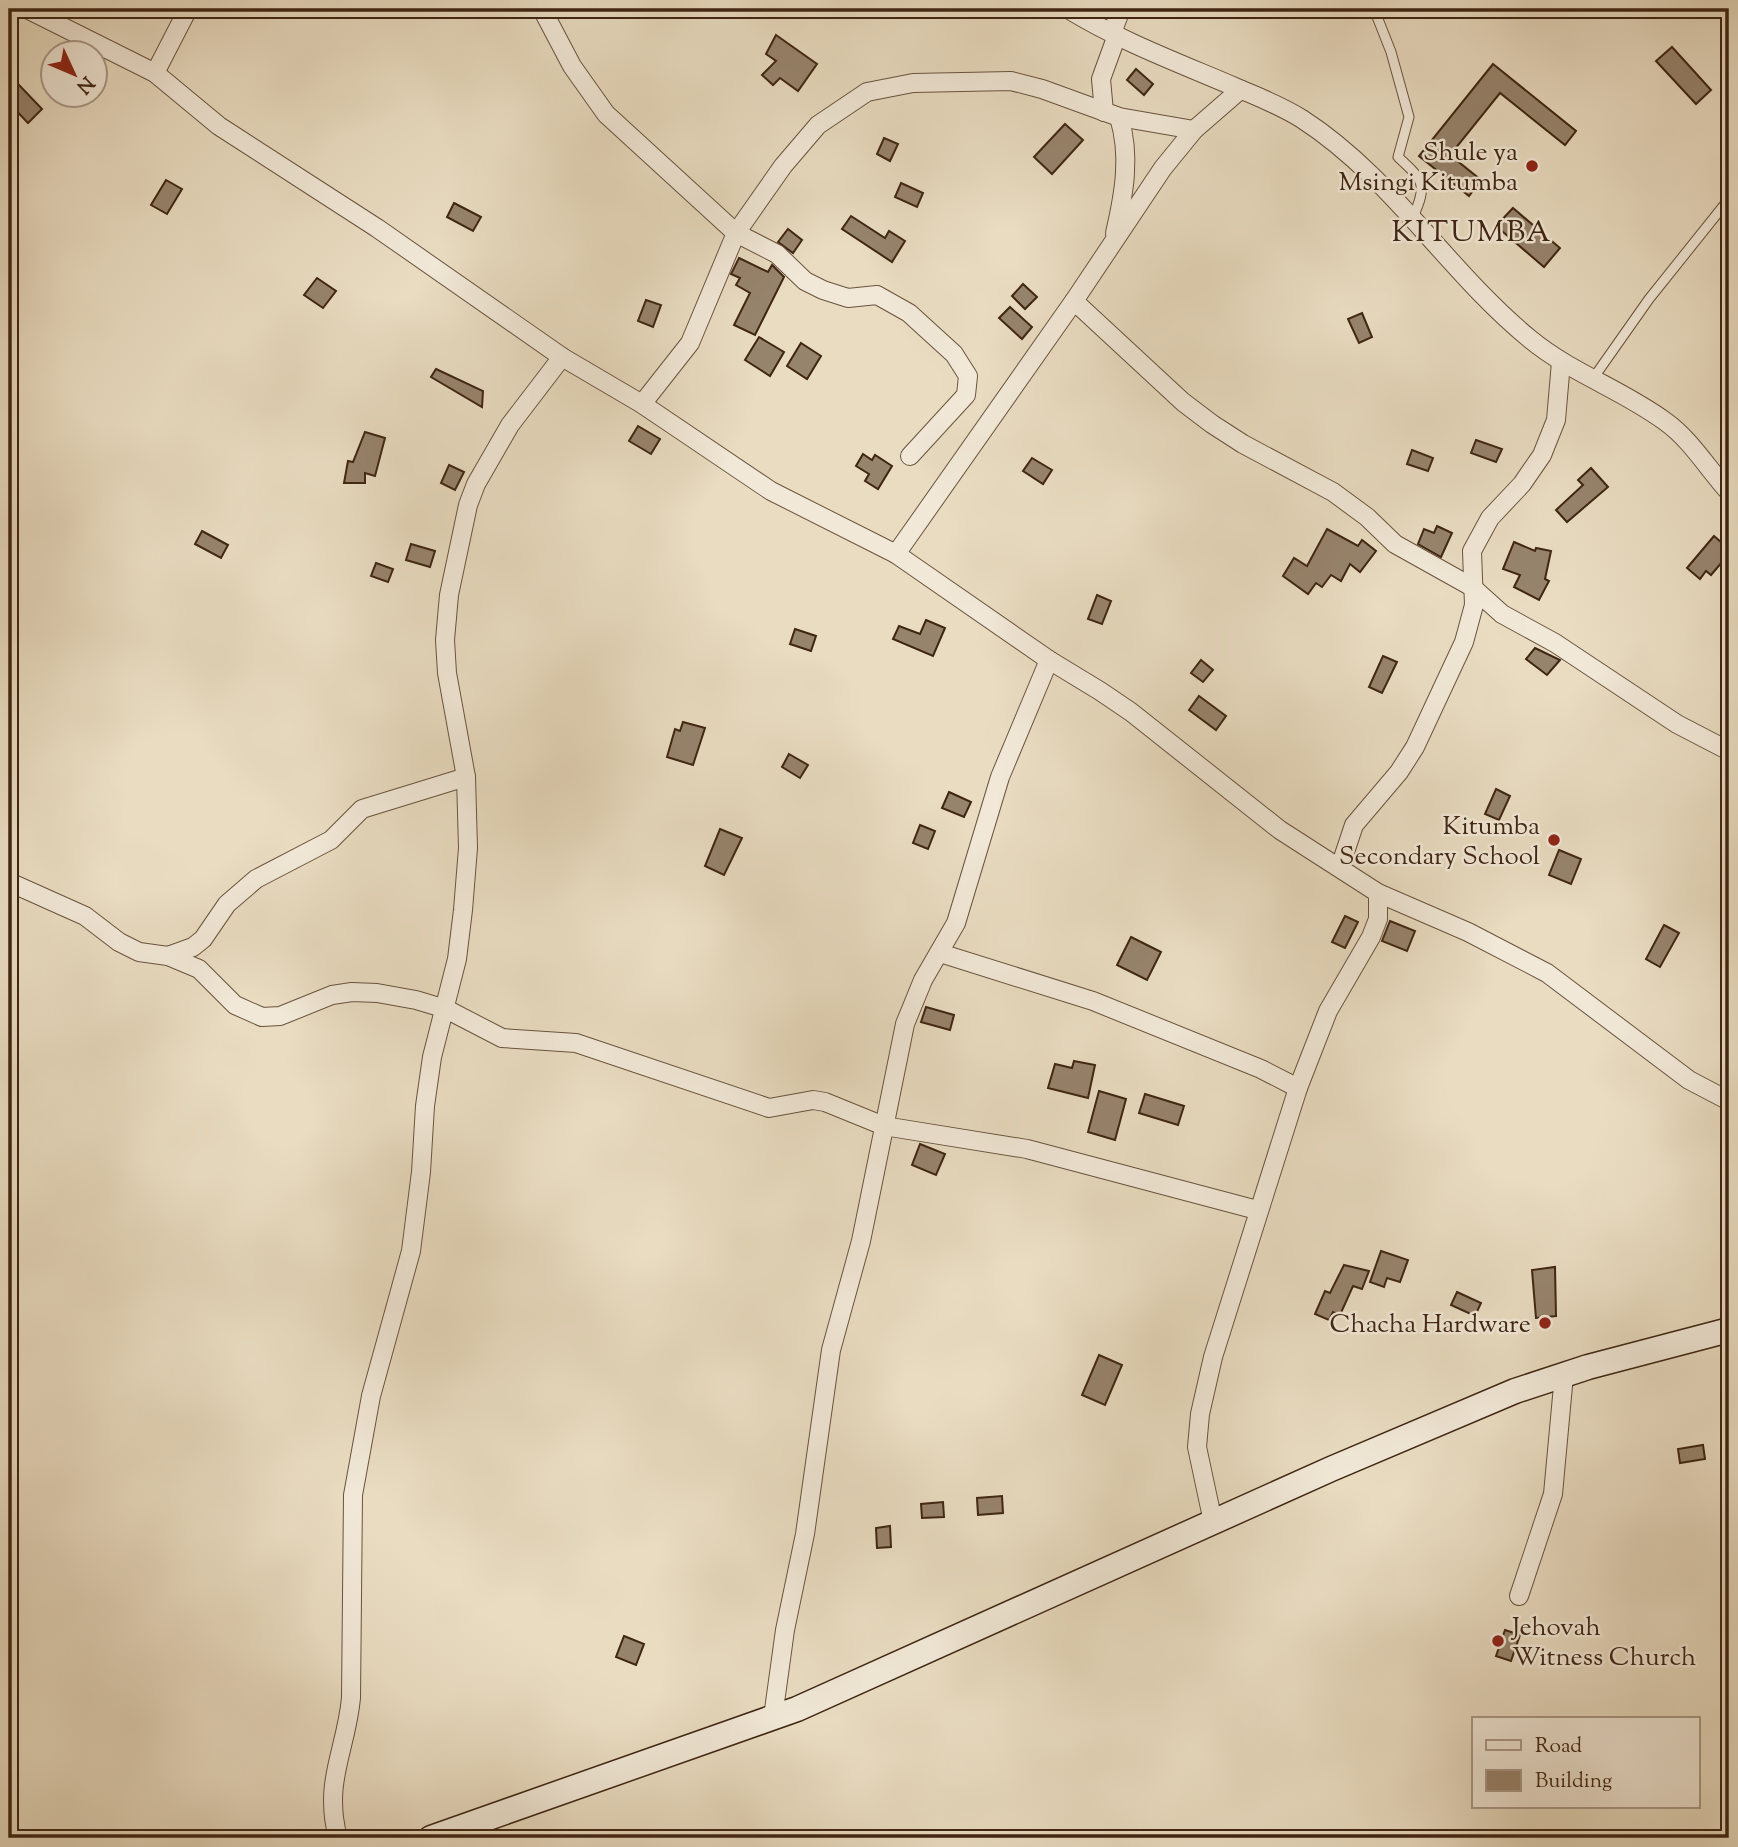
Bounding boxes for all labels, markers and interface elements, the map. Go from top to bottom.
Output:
north arrow [38,38,108,108]
text: N [69,69,99,99]
place label: Shule ya Msingi Kitumba [1338,135,1518,202]
marker: Shule ya Msingi Kitumba [1524,158,1540,174]
district label: KITUMBA [1391,212,1553,255]
place label: Kitumba Secondary School [1339,809,1540,876]
marker: Kitumba Secondary School [1546,832,1562,848]
place label: Chacha Hardware [1329,1307,1531,1344]
marker: Chacha Hardware [1537,1315,1553,1331]
place label: Jehovah Witness Church [1510,1610,1696,1677]
marker: Jehovah Witness Church [1490,1633,1506,1649]
legend [1472,1717,1700,1808]
text: Road [1535,1732,1582,1762]
text: Building [1535,1767,1612,1797]

